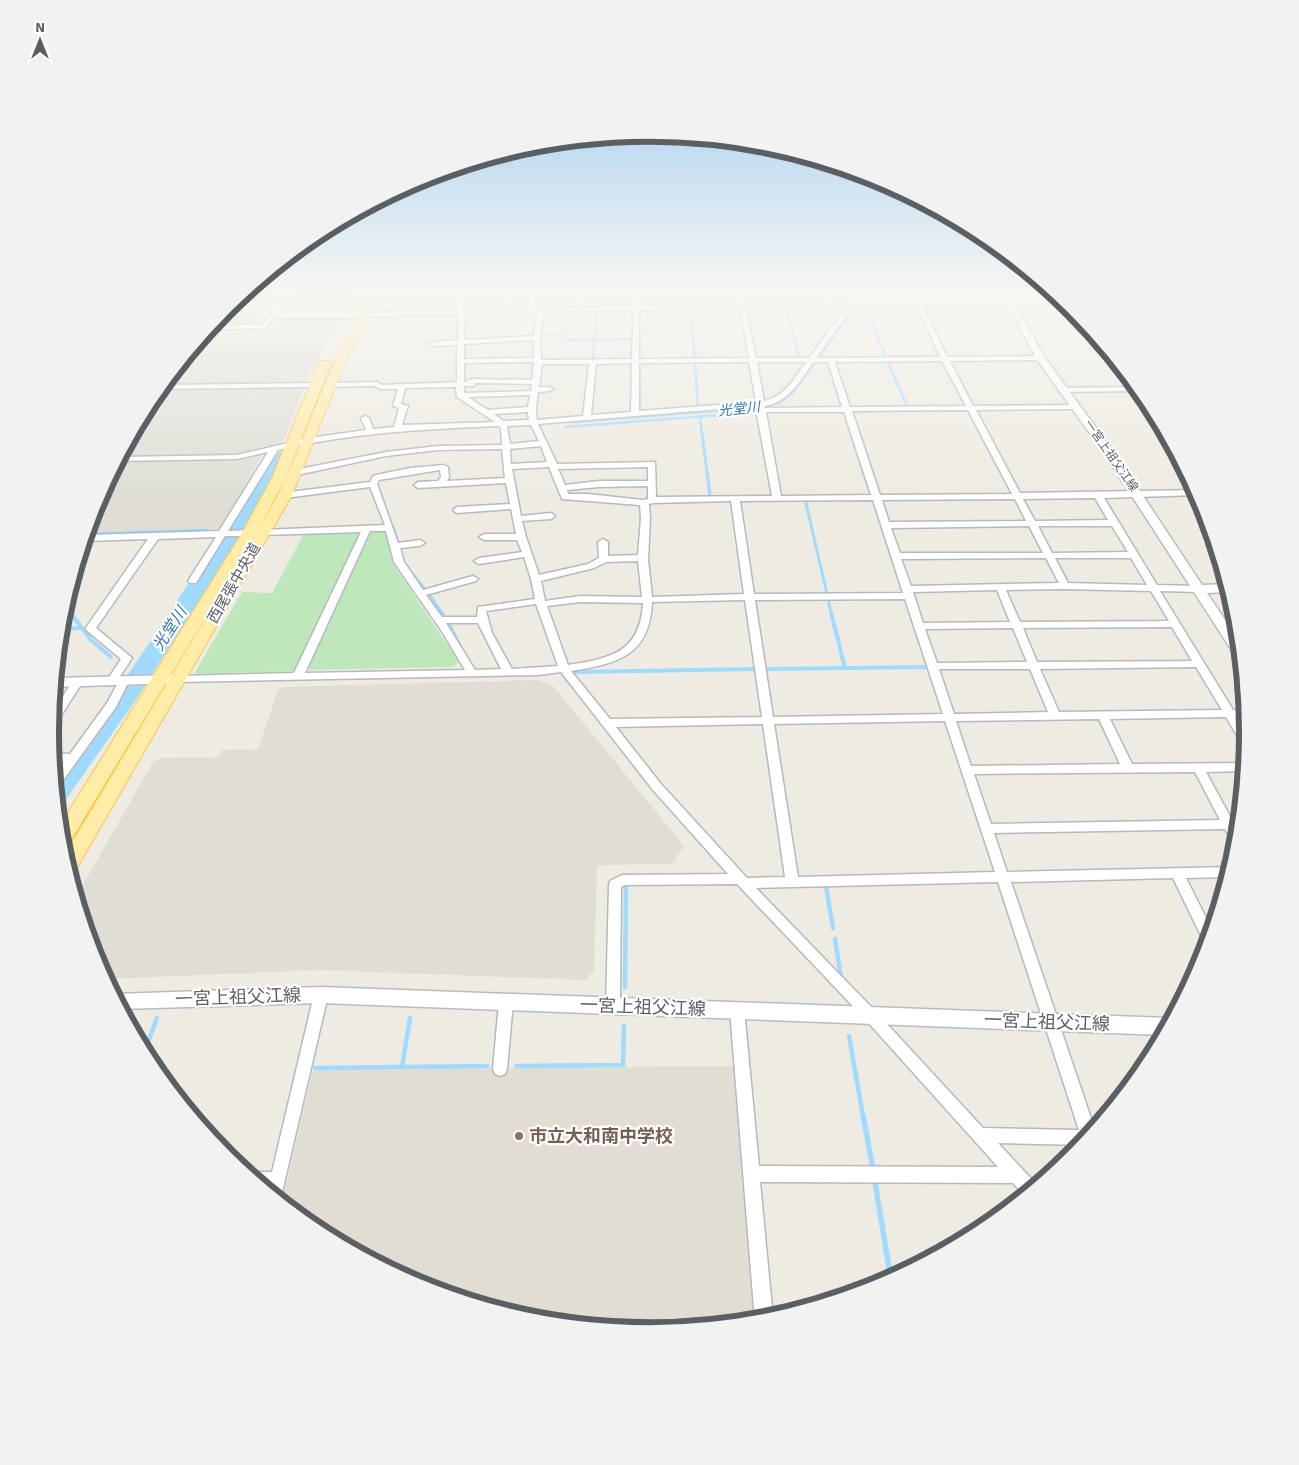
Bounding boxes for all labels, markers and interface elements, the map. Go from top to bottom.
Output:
north arrow [15,15,65,65]
text: N [35,19,45,36]
water label: 光堂川 [717,398,763,420]
street label: 一宮上祖父江線 [1081,417,1141,495]
street label: 西尾張中央道 [204,540,264,626]
water label: 光堂川 [149,602,193,655]
street label: 一宮上祖父江線 [175,984,301,1010]
street label: 一宮上祖父江線 [580,994,706,1020]
street label: 一宮上祖父江線 [984,1009,1110,1035]
place label: 市立大和南中学校 [529,1125,673,1147]
marker: 市立大和南中学校 [513,1130,525,1142]

